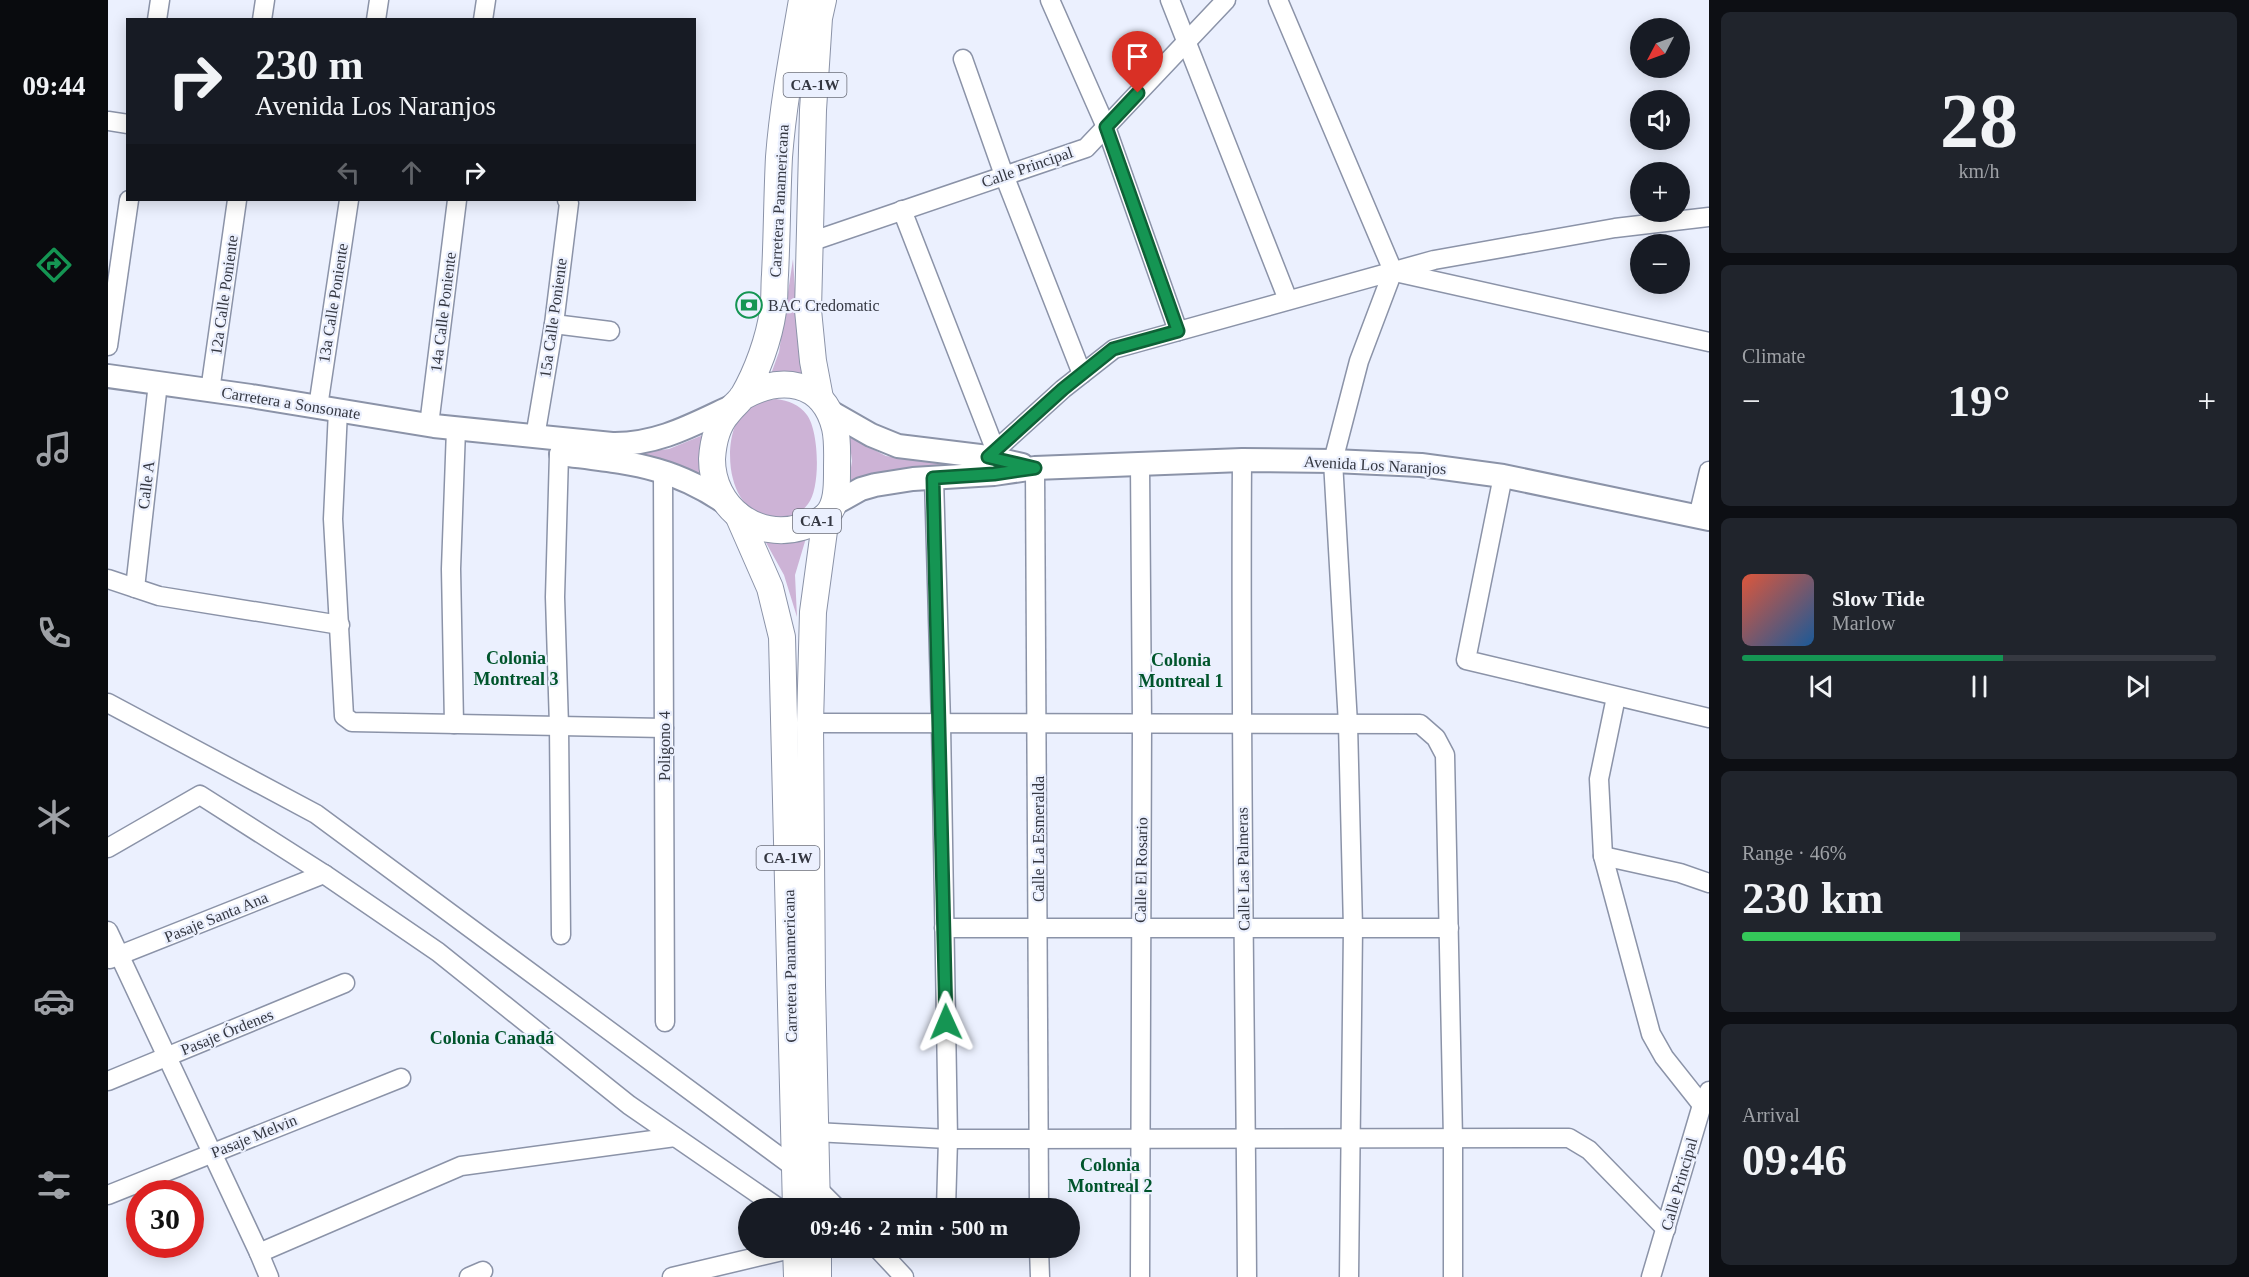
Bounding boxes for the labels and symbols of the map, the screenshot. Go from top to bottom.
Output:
north arrow [1630,18,1690,78]
pin [1112,31,1163,93]
road number: CA-1W [784,73,846,97]
street label: Carretera Panamericana [767,124,791,278]
street label: Calle Principal [979,143,1076,192]
street label: 12a Calle Poniente [207,234,241,356]
street label: 13a Calle Poniente [315,242,351,364]
street label: 14a Calle Poniente [427,251,459,373]
street label: 15a Calle Poniente [536,257,570,379]
bank icon: BAC Credomatic [734,290,764,320]
place label: BAC Credomatic [768,297,880,314]
street label: Carretera a Sonsonate [220,384,362,422]
street label: Avenida Los Naranjos [1303,453,1447,478]
street label: Calle A [135,459,157,510]
road number: CA-1 [793,509,841,533]
district label: Colonia Montreal 3 [473,648,559,689]
district label: Colonia Montreal 1 [1138,650,1224,691]
street label: Poligono 4 [656,711,674,781]
street label: Calle La Esmeralda [1030,776,1047,902]
street label: Calle Las Palmeras [1233,807,1253,931]
street label: Calle El Rosario [1132,817,1150,923]
road number: CA-1W [756,846,820,870]
street label: Pasaje Santa Ana [162,888,271,946]
street label: Carretera Panamericana [780,889,800,1043]
position arrow [914,990,978,1054]
street label: Pasaje Órdenes [178,1005,276,1059]
district label: Colonia Canadá [430,1028,554,1048]
street label: Pasaje Melvin [209,1111,300,1162]
street label: Calle Principal [1658,1135,1701,1233]
district label: Colonia Montreal 2 [1067,1155,1153,1196]
speed limit sign: 30 [126,1180,204,1258]

